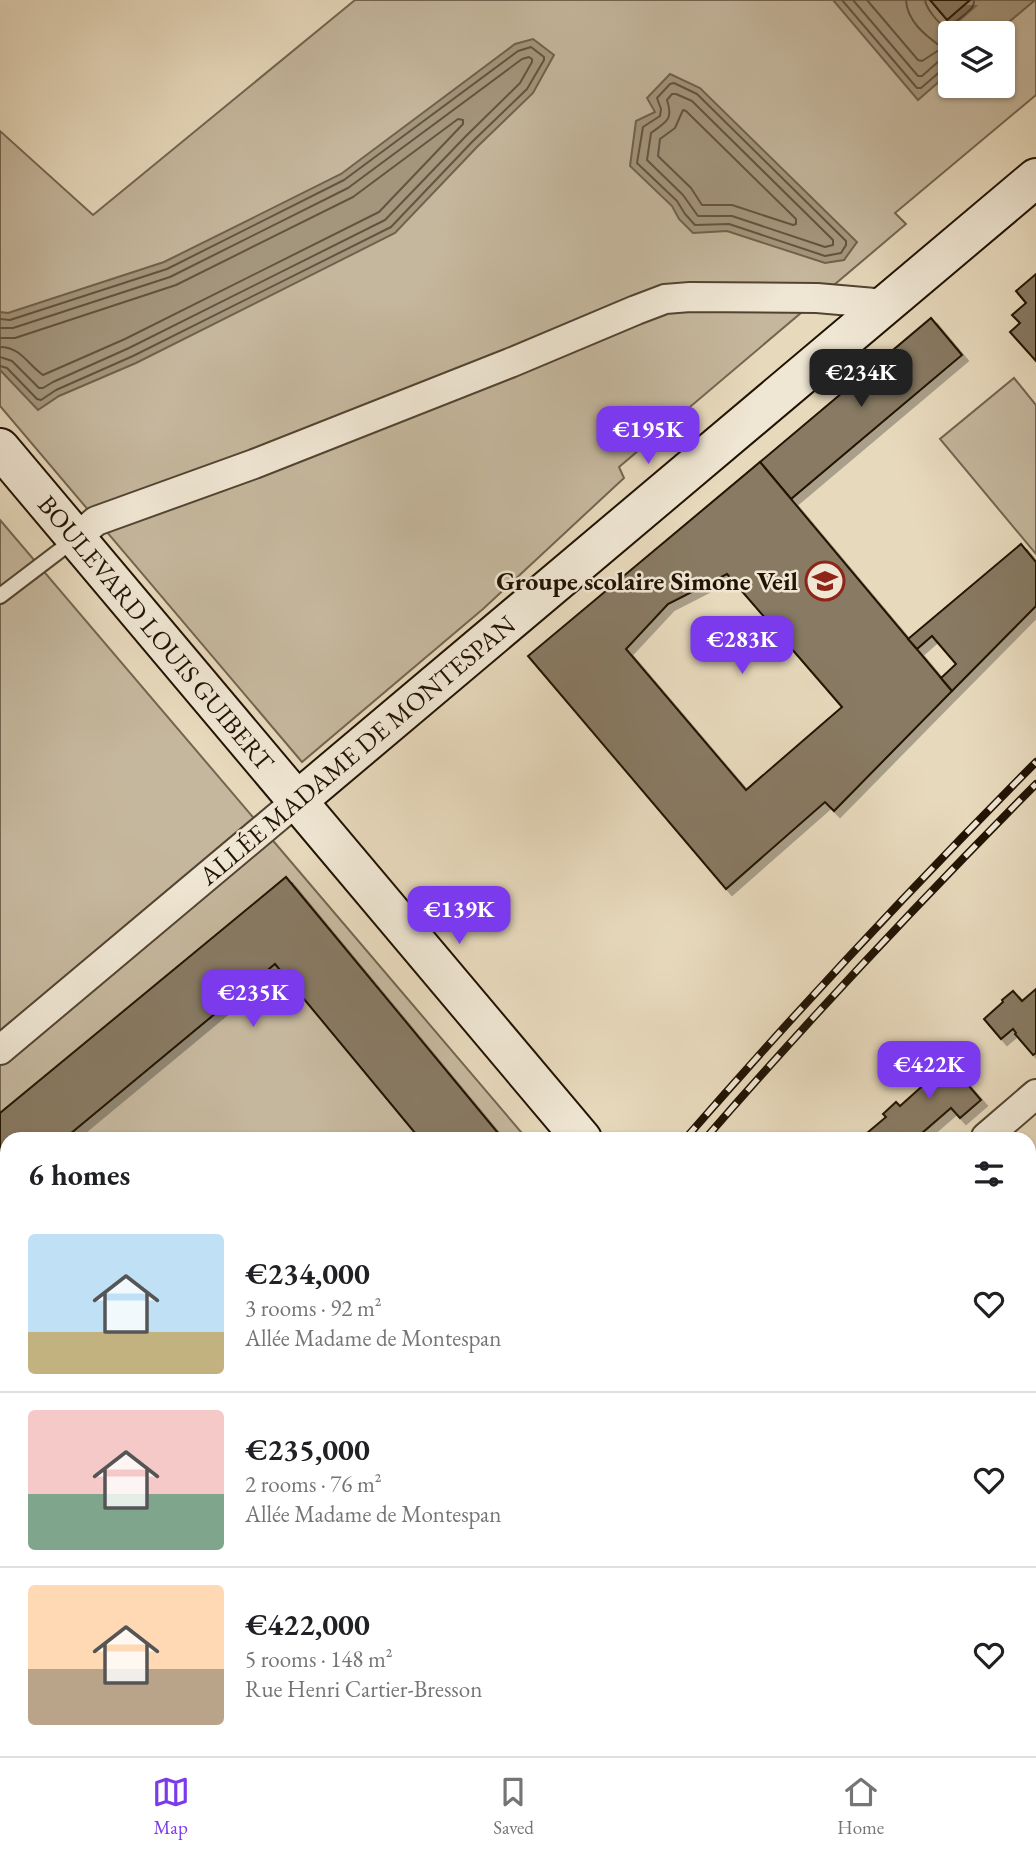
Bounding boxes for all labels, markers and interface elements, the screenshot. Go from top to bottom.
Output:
map controls [938,21,1015,98]
button: layers [938,21,1015,98]
pin: €234K [812,350,910,409]
text: €234K [825,357,897,387]
pin: €195K [599,406,697,466]
text: €195K [612,414,684,444]
street label: BOULEVARD LOUIS GUIBERT [30,488,282,778]
school or university icon: Groupe scolaire Simone Veil [804,560,846,602]
place label: Groupe scolaire Simone Veil [496,564,798,598]
street label: ALLÉE MADAME DE MONTESPAN [191,607,522,893]
pin: €283K [693,616,791,676]
text: €283K [706,624,778,654]
pin: €139K [410,886,508,946]
text: €139K [423,894,495,924]
pin: €235K [204,970,302,1029]
text: €235K [217,977,289,1007]
pin: €422K [880,1042,978,1101]
text: €422K [893,1049,965,1079]
text: 6 homes [28,1155,130,1194]
icon: filters [970,1155,1008,1193]
text: €234,000 [245,1254,370,1293]
icon: home [84,1262,168,1346]
icon: heart [970,1285,1008,1323]
text: 3 rooms · 92 m² [245,1293,382,1323]
text: Allée Madame de Montespan [245,1323,501,1353]
text: €235,000 [245,1430,370,1469]
icon: home [84,1438,168,1522]
icon: heart [970,1461,1008,1499]
text: 2 rooms · 76 m² [245,1469,382,1499]
text: Allée Madame de Montespan [245,1499,501,1529]
text: €422,000 [245,1605,370,1644]
icon: home [84,1613,168,1697]
icon: heart [970,1636,1008,1674]
text: 5 rooms · 148 m² [245,1644,393,1674]
text: Rue Henri Cartier-Bresson [245,1674,482,1704]
tab: Map [152,1773,190,1840]
tab: Saved [493,1773,534,1840]
tab: Home [837,1773,884,1840]

